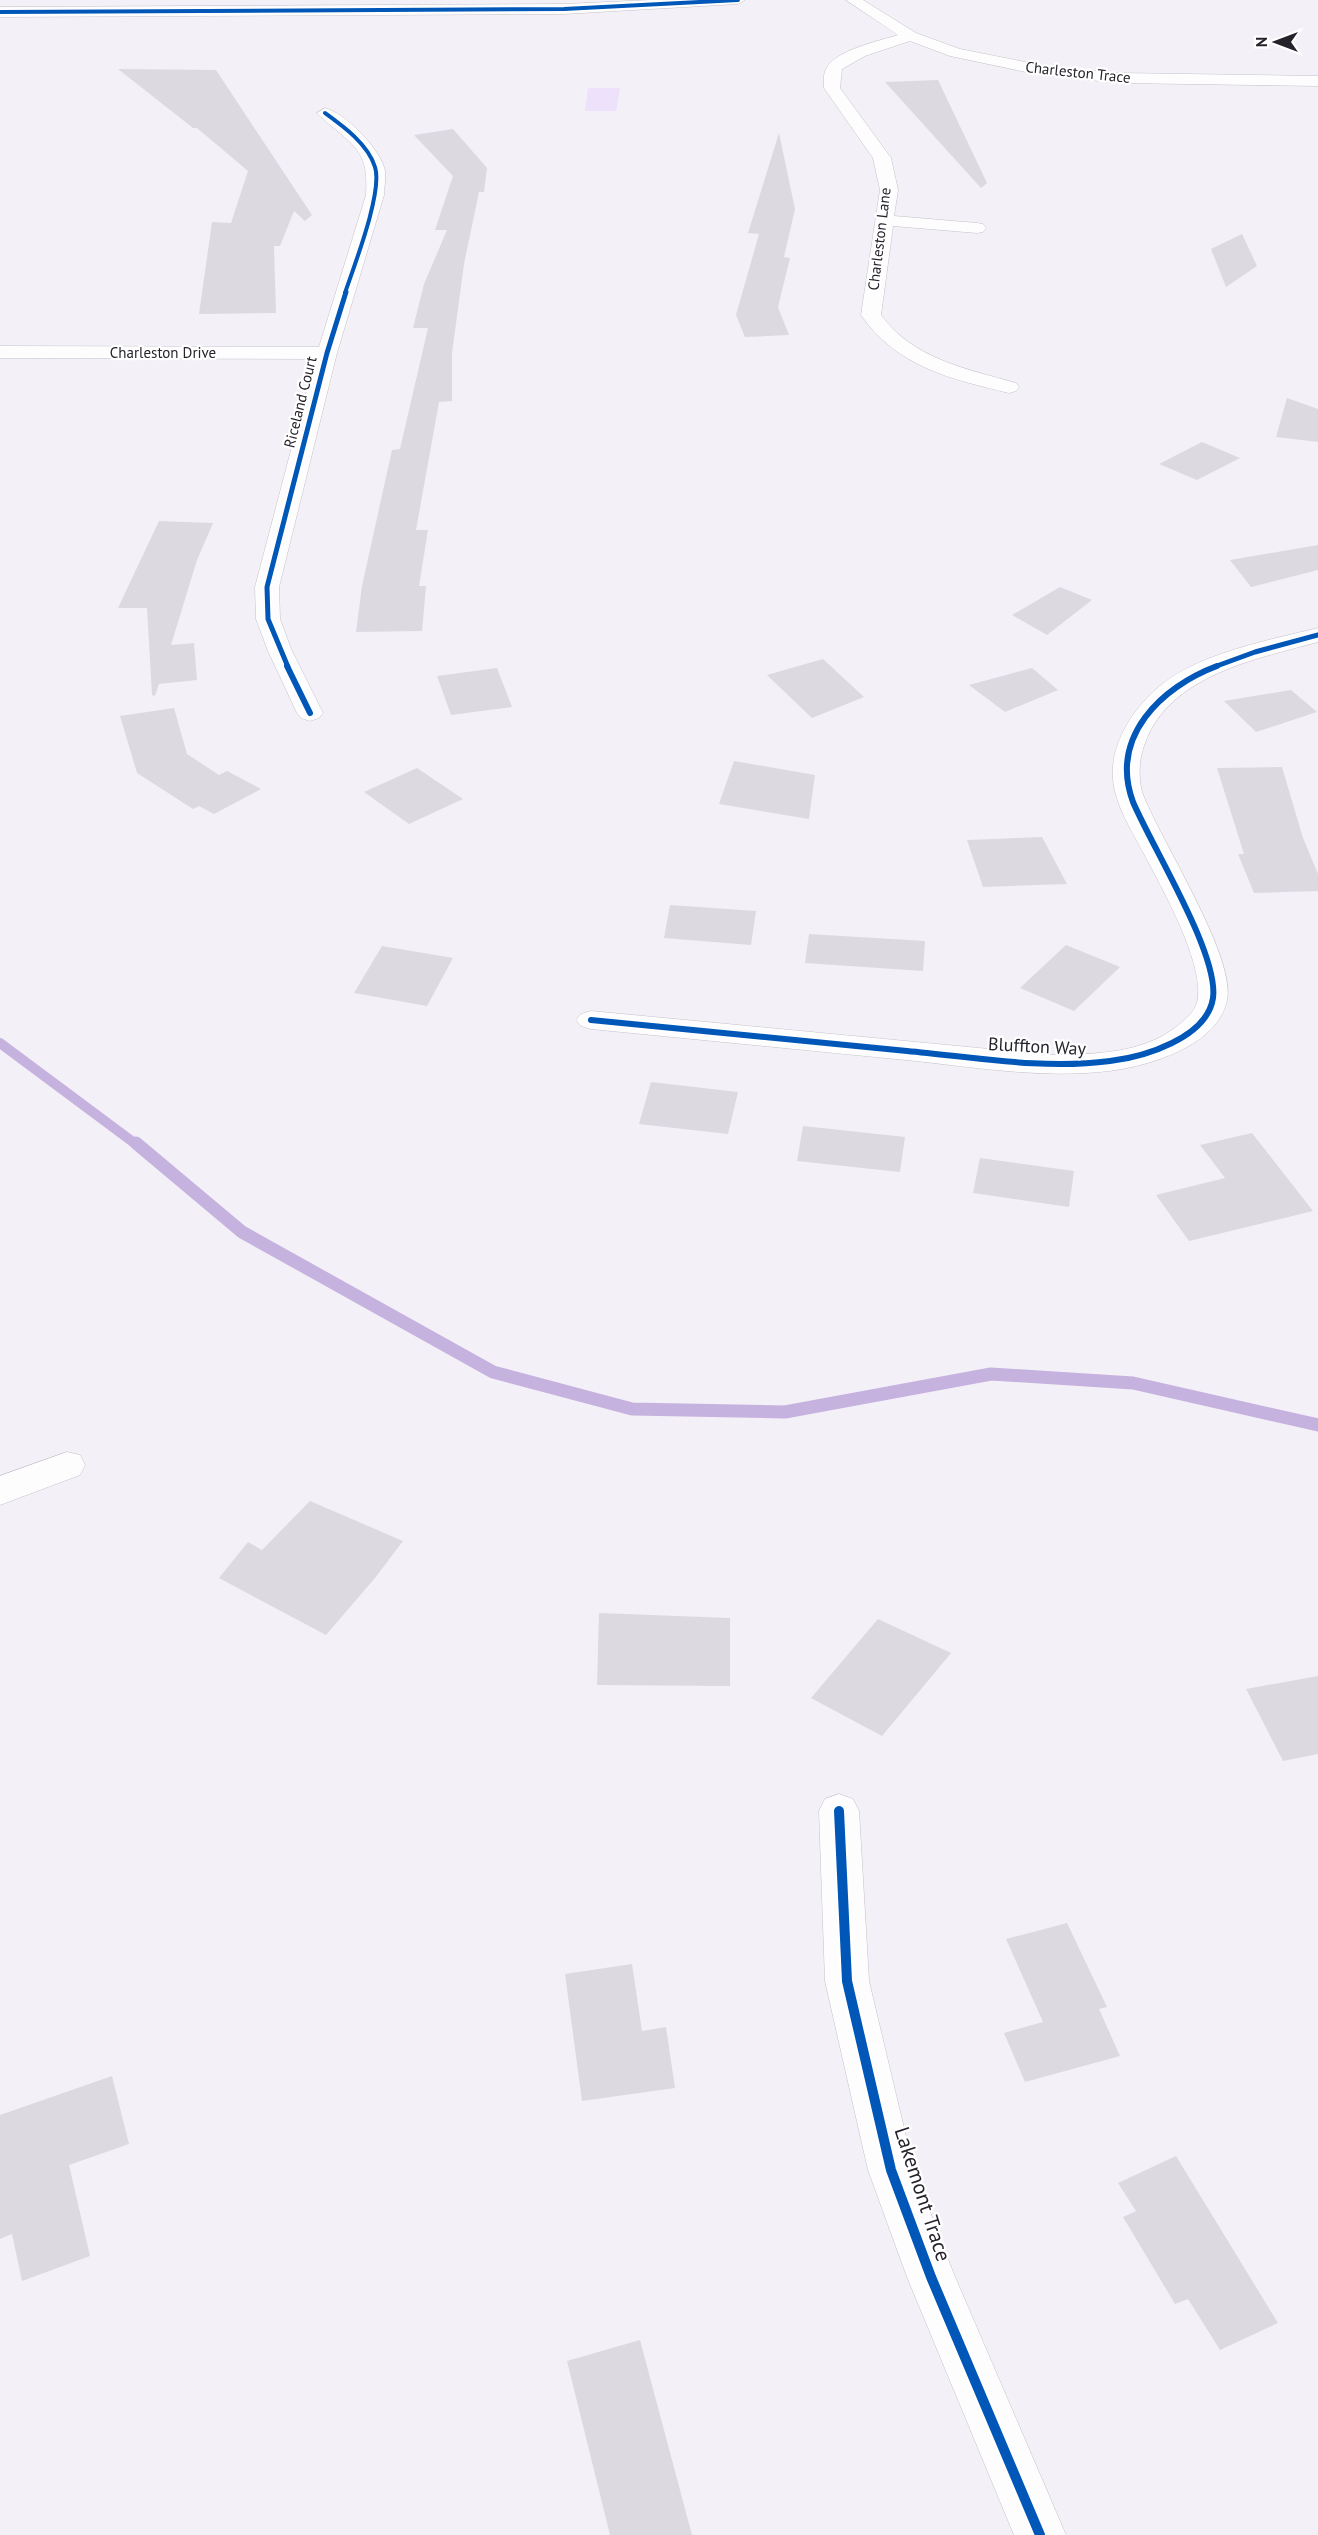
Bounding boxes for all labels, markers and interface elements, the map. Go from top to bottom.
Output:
north arrow [1246,12,1306,72]
text: N [1251,37,1271,47]
street label: Charleston Trace [1024,57,1132,87]
street label: Charleston Lane [863,186,895,292]
street label: Charleston Drive [110,343,216,362]
street label: Riceland Court [279,354,321,450]
street label: Bluffton Way [987,1032,1087,1060]
street label: Lakemont Trace [889,2123,957,2265]

